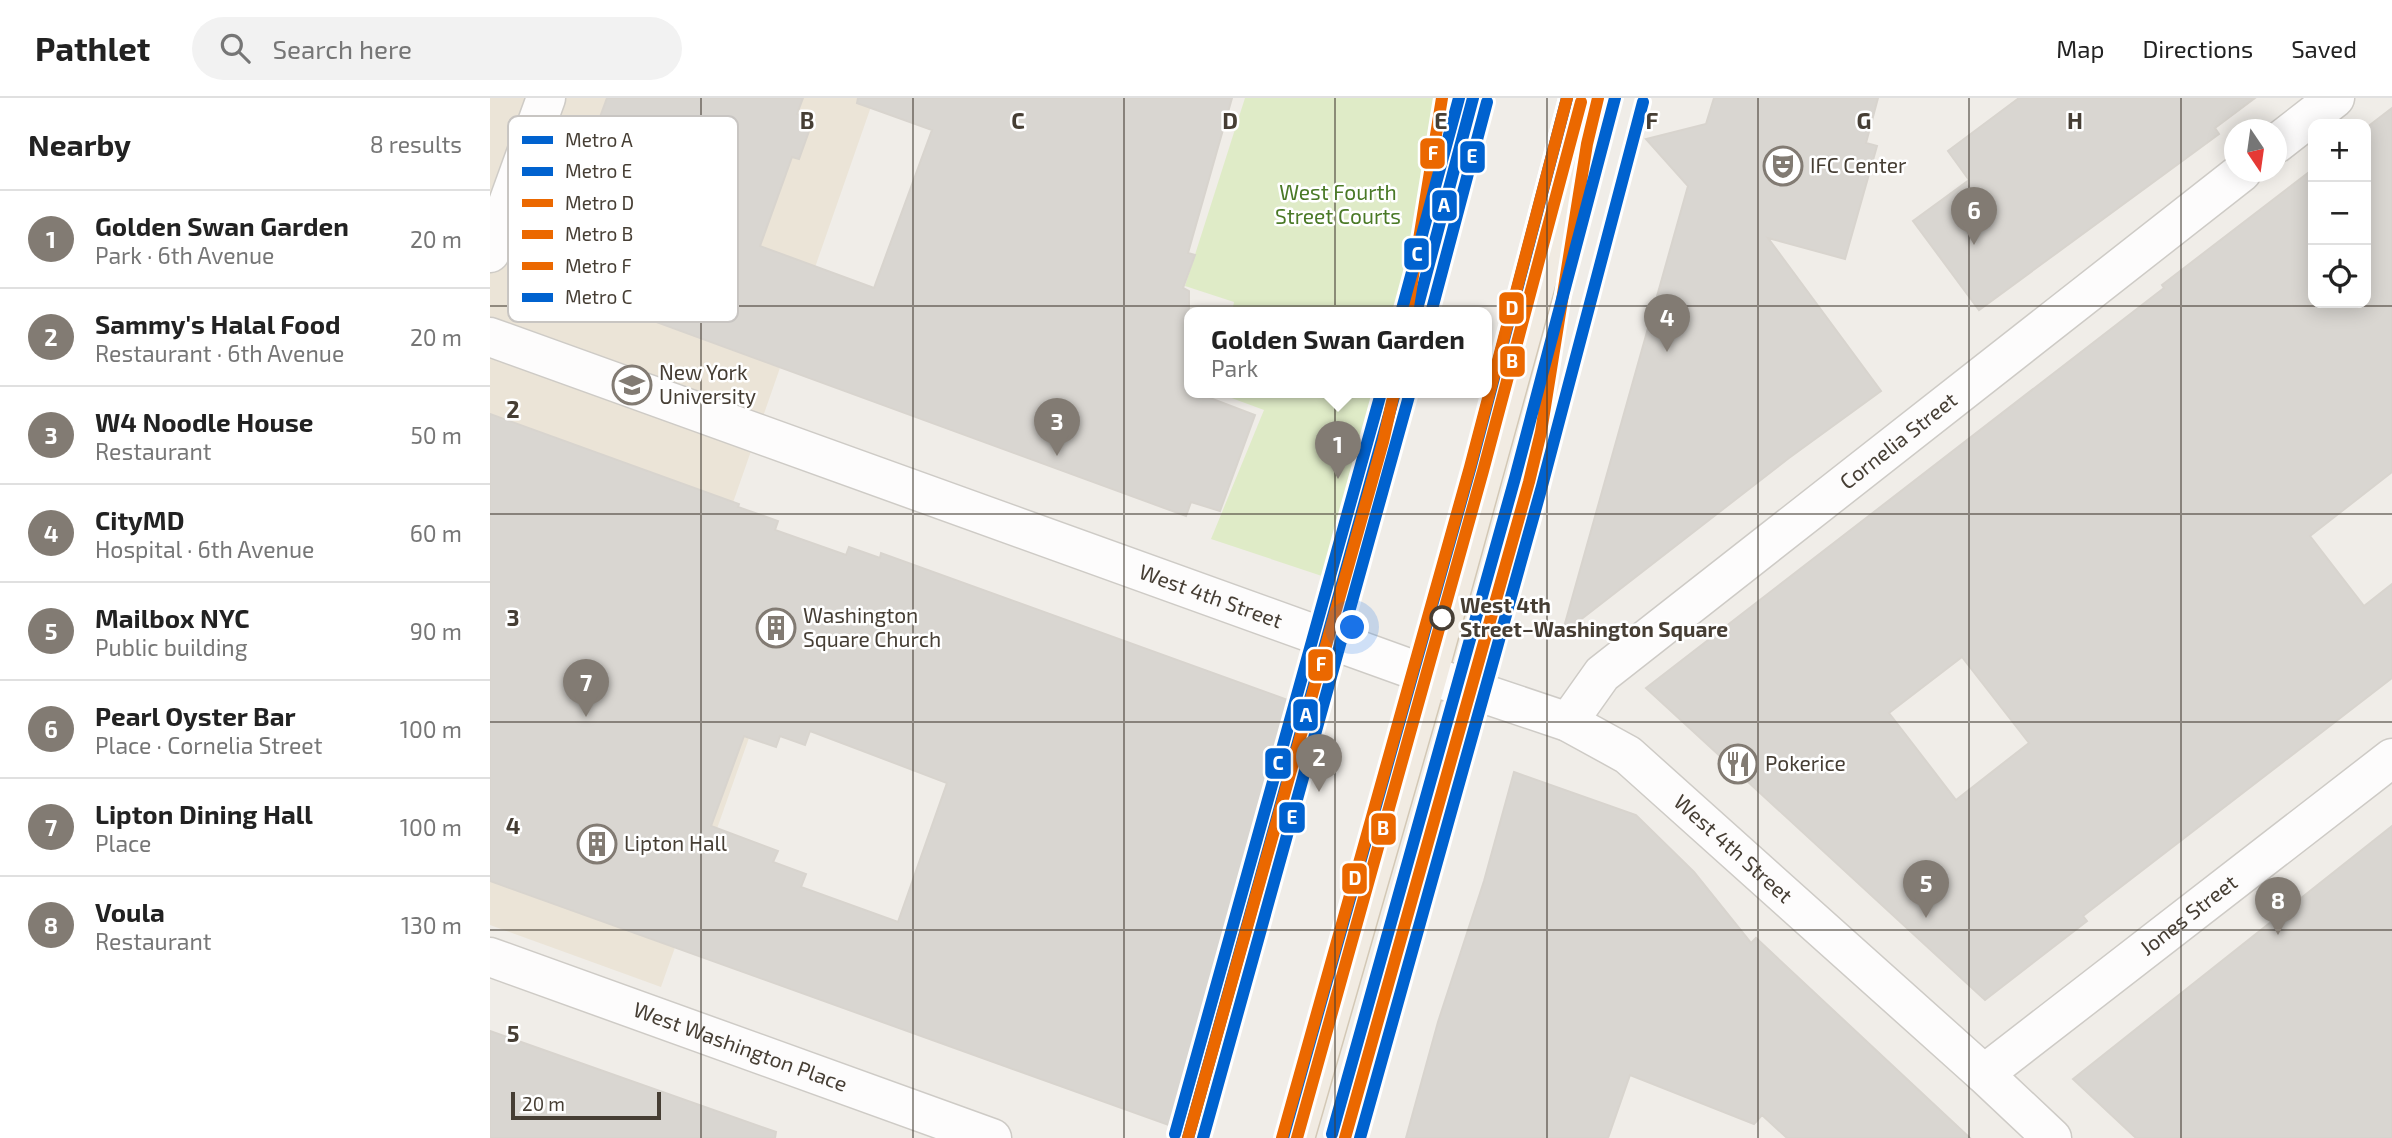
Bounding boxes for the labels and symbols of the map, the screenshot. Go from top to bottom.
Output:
text: B [800,106,814,134]
text: C [1011,106,1025,134]
text: D [1222,106,1238,134]
text: E [1434,106,1448,134]
text: F [1646,106,1659,134]
text: G [1857,106,1871,134]
text: H [2067,106,2083,134]
legend [508,116,738,322]
north arrow [2224,119,2287,182]
text: Metro A [565,128,633,151]
line badge: F [1419,137,1446,170]
line badge: E [1459,140,1486,174]
text: F [1428,141,1439,164]
text: E [1467,144,1478,167]
theatre icon: IFC Center [1762,145,1804,187]
place label: IFC Center [1810,152,1907,177]
text: Metro E [565,159,632,182]
park label: West Fourth Street Courts [1275,179,1401,228]
pin: 6 [1951,187,1997,245]
line badge: A [1431,189,1458,222]
text: Metro D [565,191,634,214]
text: A [1438,193,1451,216]
text: Metro B [565,222,633,245]
line badge: C [1403,237,1430,271]
text: C [1411,242,1423,265]
text: Metro F [565,254,632,277]
text: Metro C [565,285,633,308]
line badge: D [1498,291,1525,325]
pin: 4 [1644,294,1690,352]
text: D [1506,296,1519,319]
line badge: B [1499,345,1526,378]
text: B [1506,349,1518,372]
place label: New York University [659,359,756,408]
school or university icon: New York University [611,364,653,406]
street label: Cornelia Street [1834,386,1961,494]
text: 2 [506,395,520,423]
pin: 3 [1034,398,1080,456]
pin: 1 [1315,421,1361,479]
street label: West 4th Street [1136,558,1286,633]
place label: West 4th Street–Washington Square [1460,592,1728,641]
place label: Washington Square Church [803,602,941,651]
text: 3 [506,603,520,631]
marker: West 4th Street–Washington Square [1430,606,1454,630]
building icon: Washington Square Church [755,607,797,649]
your location [1335,610,1369,644]
line badge: F [1307,648,1334,682]
text: F [1316,652,1327,675]
pin: 7 [563,659,609,717]
line badge: A [1292,698,1319,732]
text: A [1300,703,1313,726]
pin: 2 [1296,734,1342,792]
restaurant icon: Pokerice [1717,743,1759,785]
line badge: C [1264,747,1292,780]
place label: Pokerice [1765,750,1846,775]
text: C [1272,751,1284,774]
street label: West 4th Street [1670,788,1798,907]
line badge: E [1278,801,1306,834]
text: E [1287,805,1298,828]
text: 4 [506,811,520,839]
line badge: B [1370,812,1397,846]
text: B [1377,816,1389,839]
building icon: Lipton Hall [576,823,618,865]
place label: Lipton Hall [624,830,728,855]
pin: 5 [1903,860,1949,918]
line badge: D [1341,862,1368,895]
text: D [1349,866,1362,889]
street label: Jones Street [2134,869,2241,960]
pin: 8 [2255,877,2301,935]
street label: West Washington Place [630,996,851,1096]
text: 5 [507,1019,519,1047]
scale bar [511,1089,662,1121]

